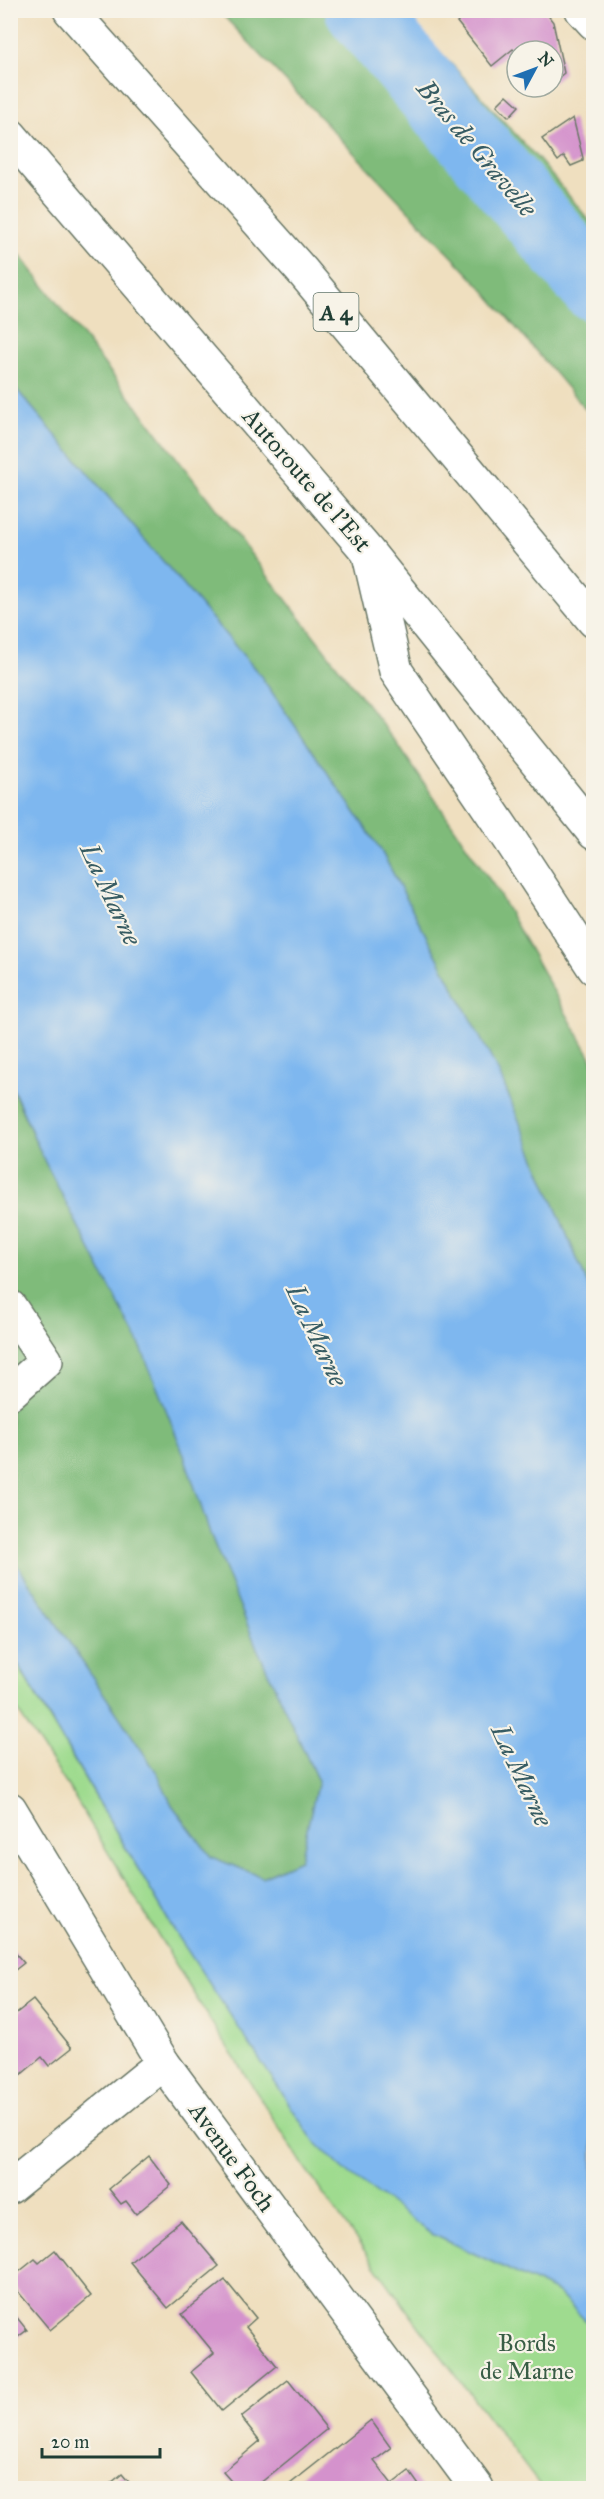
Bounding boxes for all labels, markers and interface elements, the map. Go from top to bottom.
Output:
north arrow [505,39,565,99]
text: N [534,48,558,71]
water label: Bras de Gravelle [410,72,544,224]
road number: A 4 [314,293,358,331]
street label: Autoroute de l’Est [236,401,378,559]
water label: La Marne [73,837,149,951]
water label: La Marne [279,1278,355,1392]
water label: La Marne [484,1718,560,1832]
street label: Avenue Foch [182,2096,282,2218]
park label: Bords de Marne [480,2328,574,2386]
scale bar [42,2421,160,2459]
text: 20 m [51,2431,89,2453]

